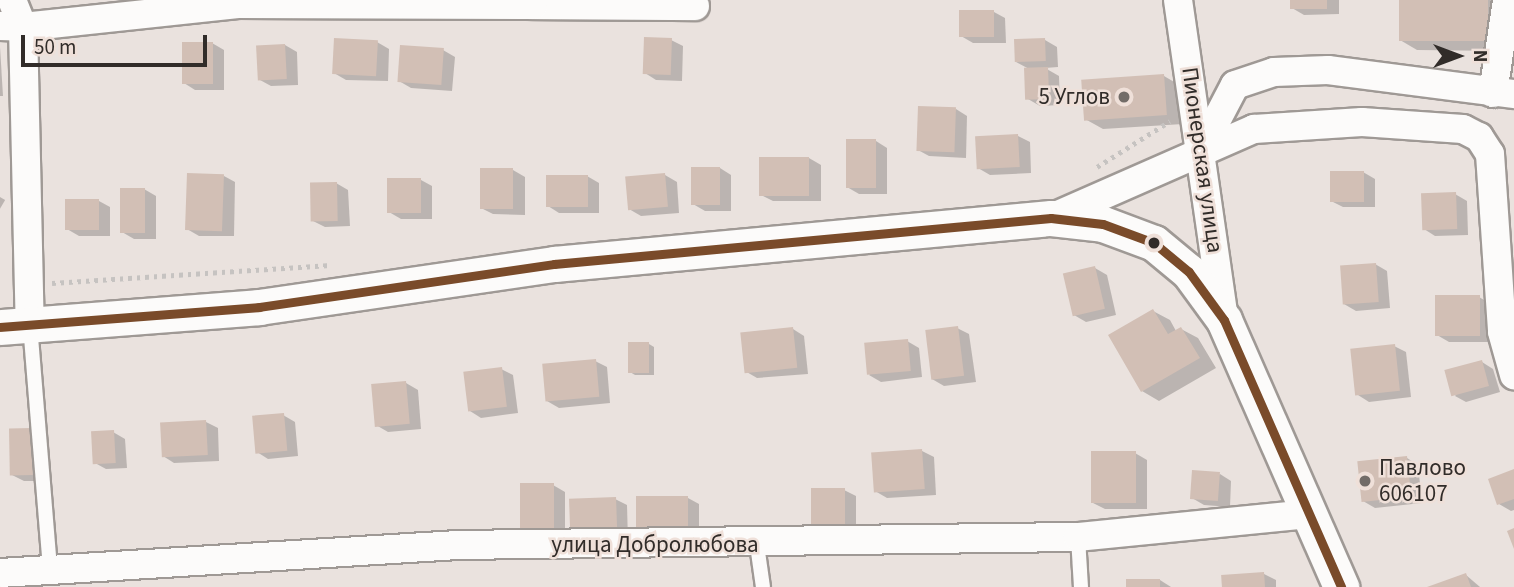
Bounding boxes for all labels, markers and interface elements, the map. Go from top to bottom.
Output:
scale bar [24,21,210,65]
north arrow [1423,21,1493,91]
text: 50 m [34,32,76,62]
text: N [1466,50,1493,62]
street label: Пионерская улица [1175,65,1229,255]
place label: 5 Углов [1038,83,1110,111]
marker: 5 Углов [1116,89,1132,105]
unlabelled marker [1147,236,1161,250]
place label: Павлово 606107 [1379,454,1466,508]
marker: Павлово 606107 [1357,473,1373,489]
street label: улица Добролюбова [551,531,759,559]

